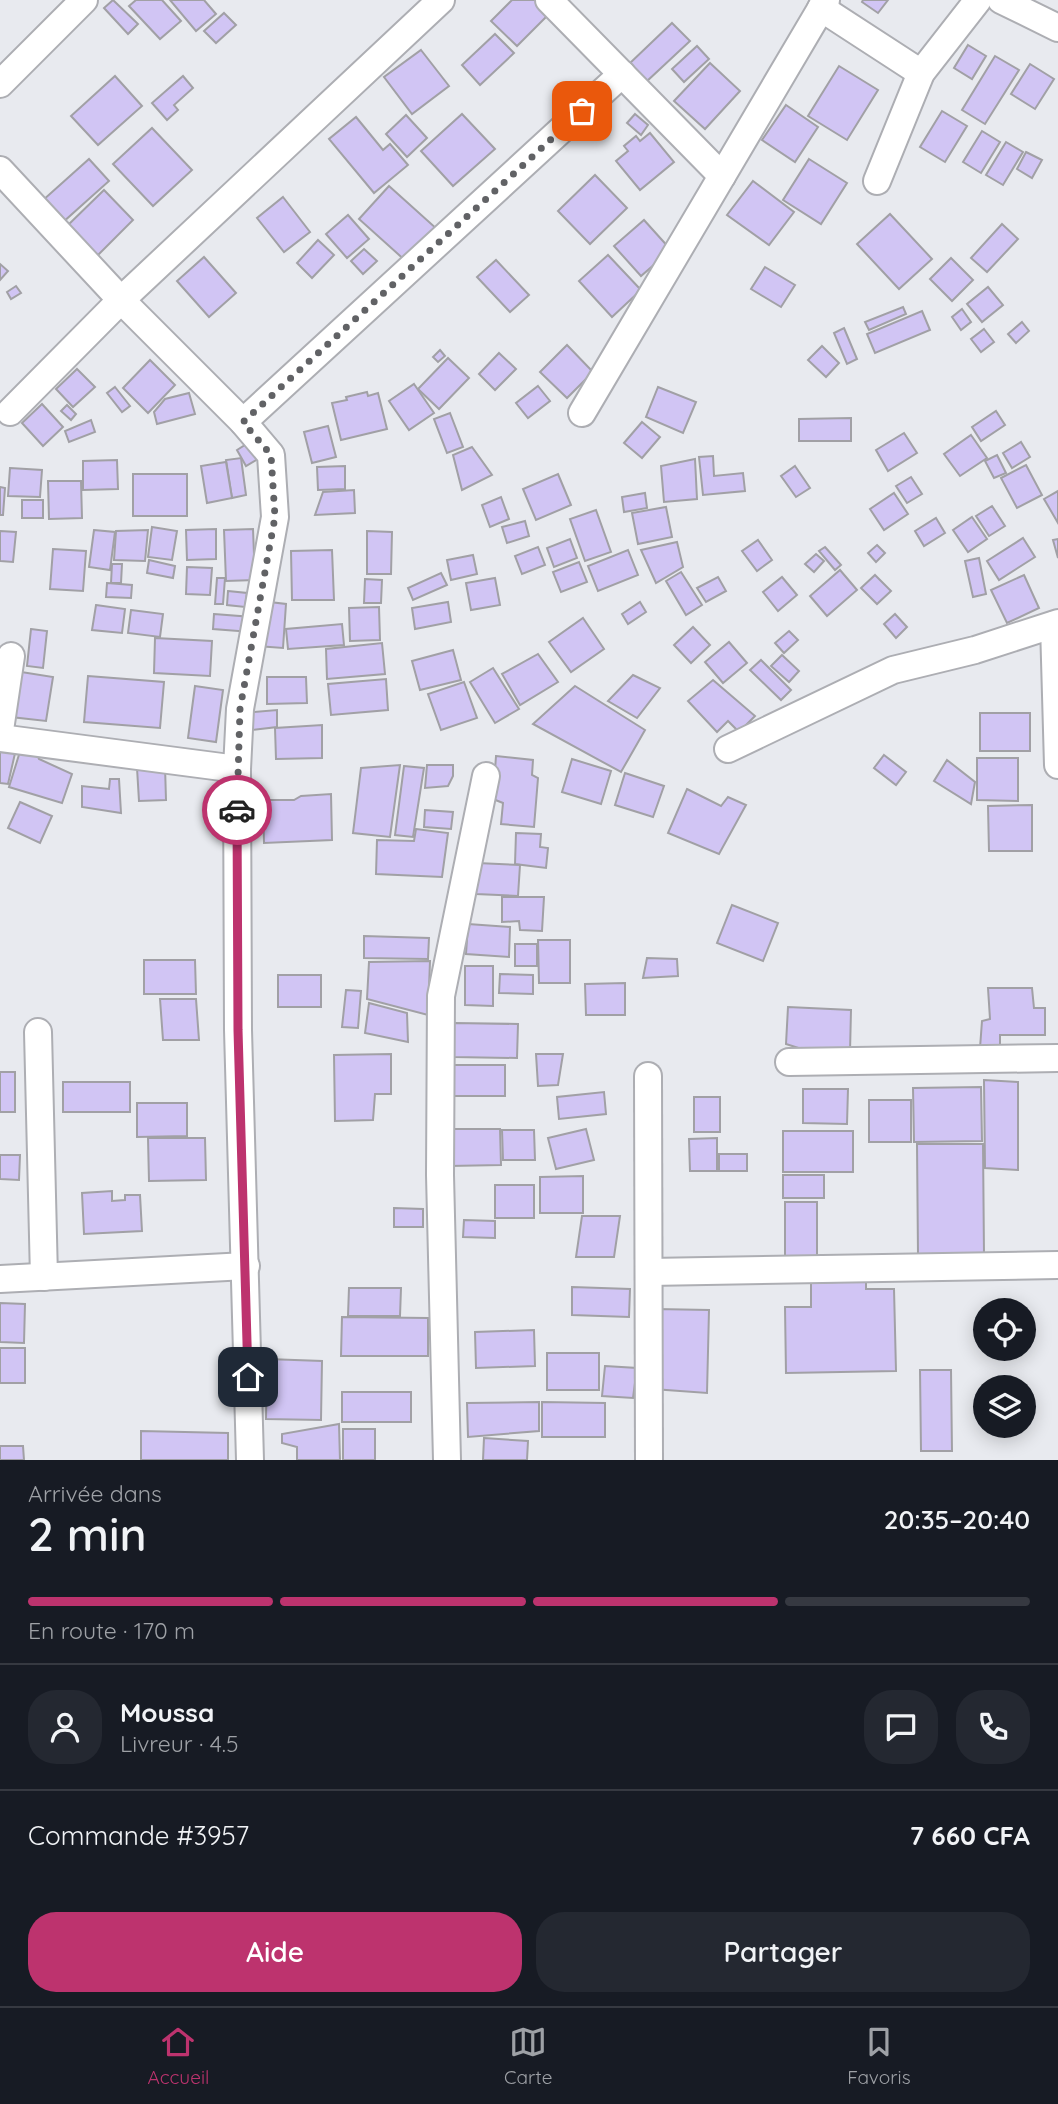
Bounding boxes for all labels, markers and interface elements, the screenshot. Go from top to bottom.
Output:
pin [552,81,612,141]
icon: bag [563,92,601,130]
courier [202,775,272,845]
icon: car [218,791,256,829]
map controls [973,1298,1036,1438]
button: locate [973,1298,1036,1361]
pin [218,1347,278,1407]
icon: home [229,1358,267,1396]
button: layers [973,1375,1036,1438]
text: Arrivée dans [28,1479,162,1508]
text: 20:35–20:40 [884,1503,1030,1536]
text: 2 min [28,1505,147,1563]
text: En route · 170 m [28,1616,195,1645]
button: person [28,1690,102,1764]
button: chat [864,1690,938,1764]
button: phone [956,1690,1030,1764]
text: Moussa [120,1696,214,1729]
text: Livreur · 4.5 [120,1729,238,1758]
text: Commande #3957 [28,1819,249,1852]
text: 7 660 CFA [910,1819,1030,1852]
button: Aide [28,1912,522,1992]
button: Partager [536,1912,1030,1992]
tab: Accueil [147,2023,209,2089]
tab: Carte [504,2023,552,2089]
tab: Favoris [847,2023,911,2089]

